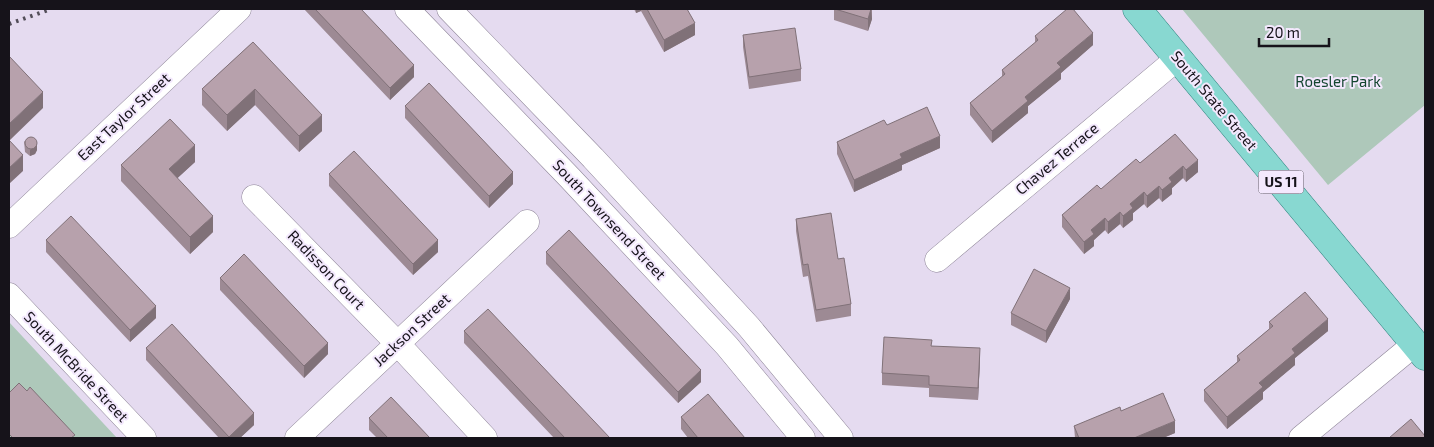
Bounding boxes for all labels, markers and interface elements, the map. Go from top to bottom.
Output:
scale bar [1259,15,1329,47]
text: 20 m [1266,23,1300,41]
street label: South State Street [1168,47,1262,154]
street label: East Taylor Street [73,69,174,164]
park label: Roesler Park [1295,72,1381,90]
street label: Chavez Terrace [1011,118,1101,198]
street label: South Townsend Street [549,156,670,283]
road number: US 11 [1258,170,1304,193]
street label: Radisson Court [284,226,369,313]
street label: Jackson Street [369,289,454,369]
street label: South McBride Street [21,307,133,425]

